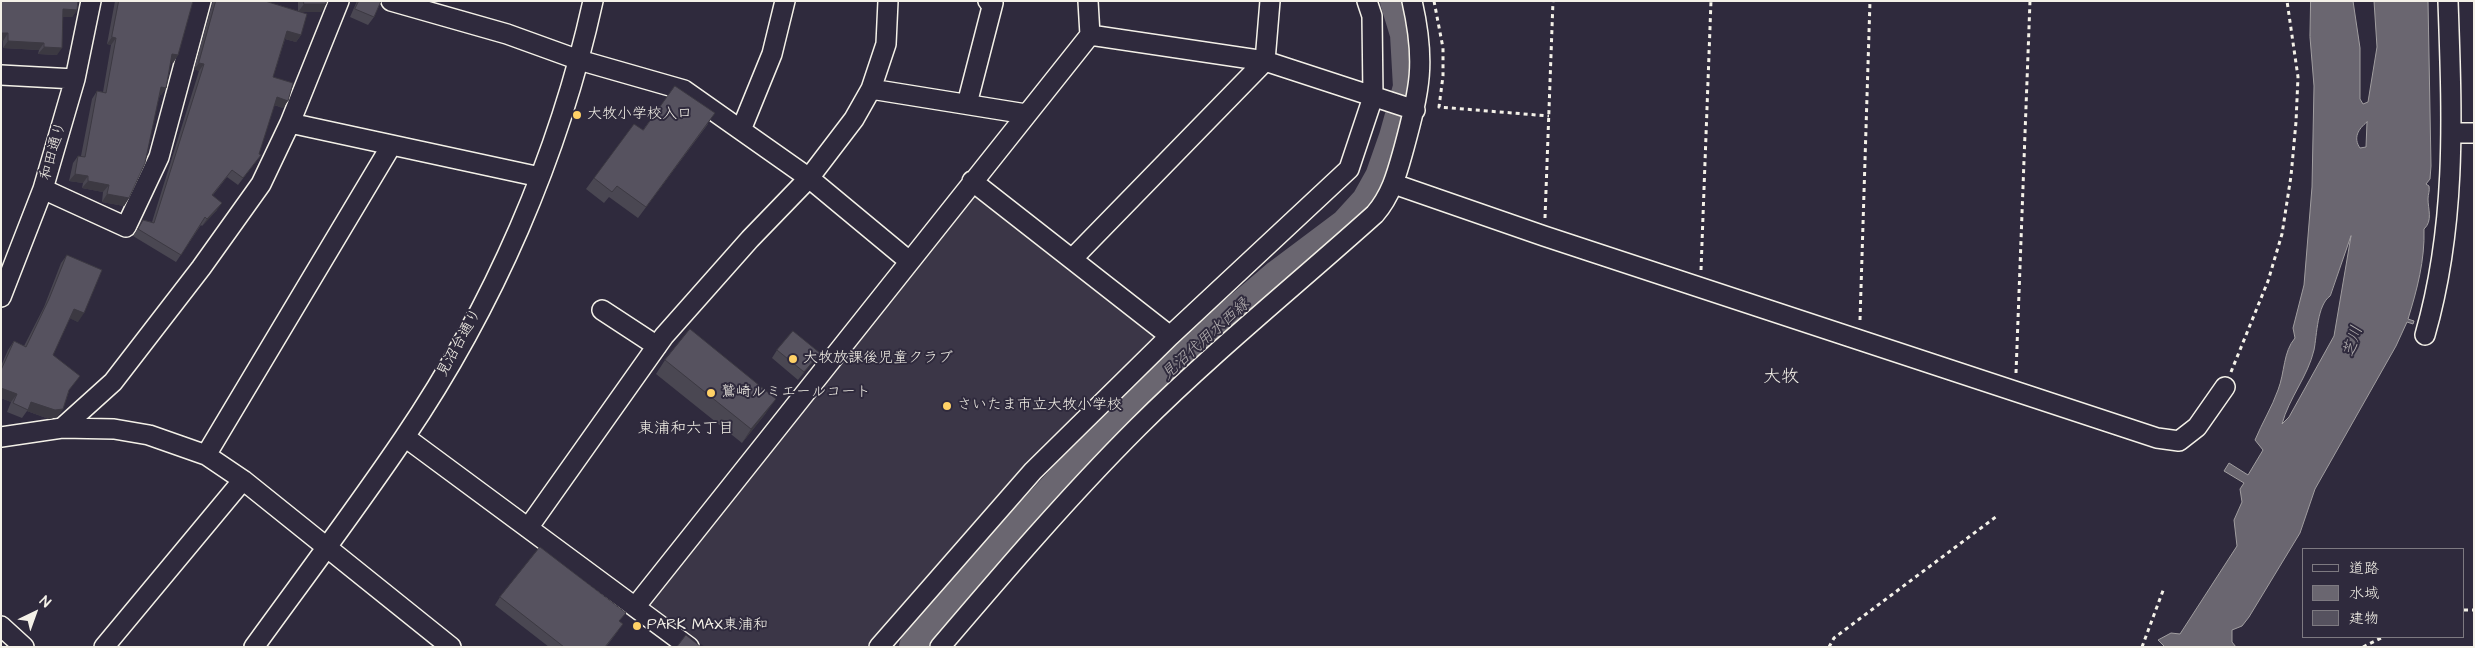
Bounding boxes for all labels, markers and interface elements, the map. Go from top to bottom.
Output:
place label: 大牧小学校入口 [587,106,692,124]
marker: 大牧小学校入口 [571,109,583,121]
street label: 和田通り [37,120,71,182]
water label: 見沼代用水西縁 [1158,295,1254,385]
street label: 見沼台通り [434,306,486,380]
water label: 芝川 [2340,324,2368,360]
place label: 大牧放課後児童クラブ [803,350,953,368]
marker: 大牧放課後児童クラブ [787,353,799,365]
district label: 大牧 [1763,367,1799,389]
place label: 鷲崎ルミエールコート [721,384,871,402]
marker: 鷲崎ルミエールコート [705,387,717,399]
place label: さいたま市立大牧小学校 [957,397,1122,415]
marker: さいたま市立大牧小学校 [941,400,953,412]
district label: 東浦和六丁目 [638,420,734,440]
legend [2302,548,2465,638]
text: 道路 [2349,558,2379,579]
text: 水域 [2349,583,2379,604]
north arrow [10,588,60,638]
text: N [35,591,55,612]
text: 建物 [2349,608,2379,629]
place label: PARK MAX東浦和 [647,617,768,635]
marker: PARK MAX東浦和 [631,620,643,632]

